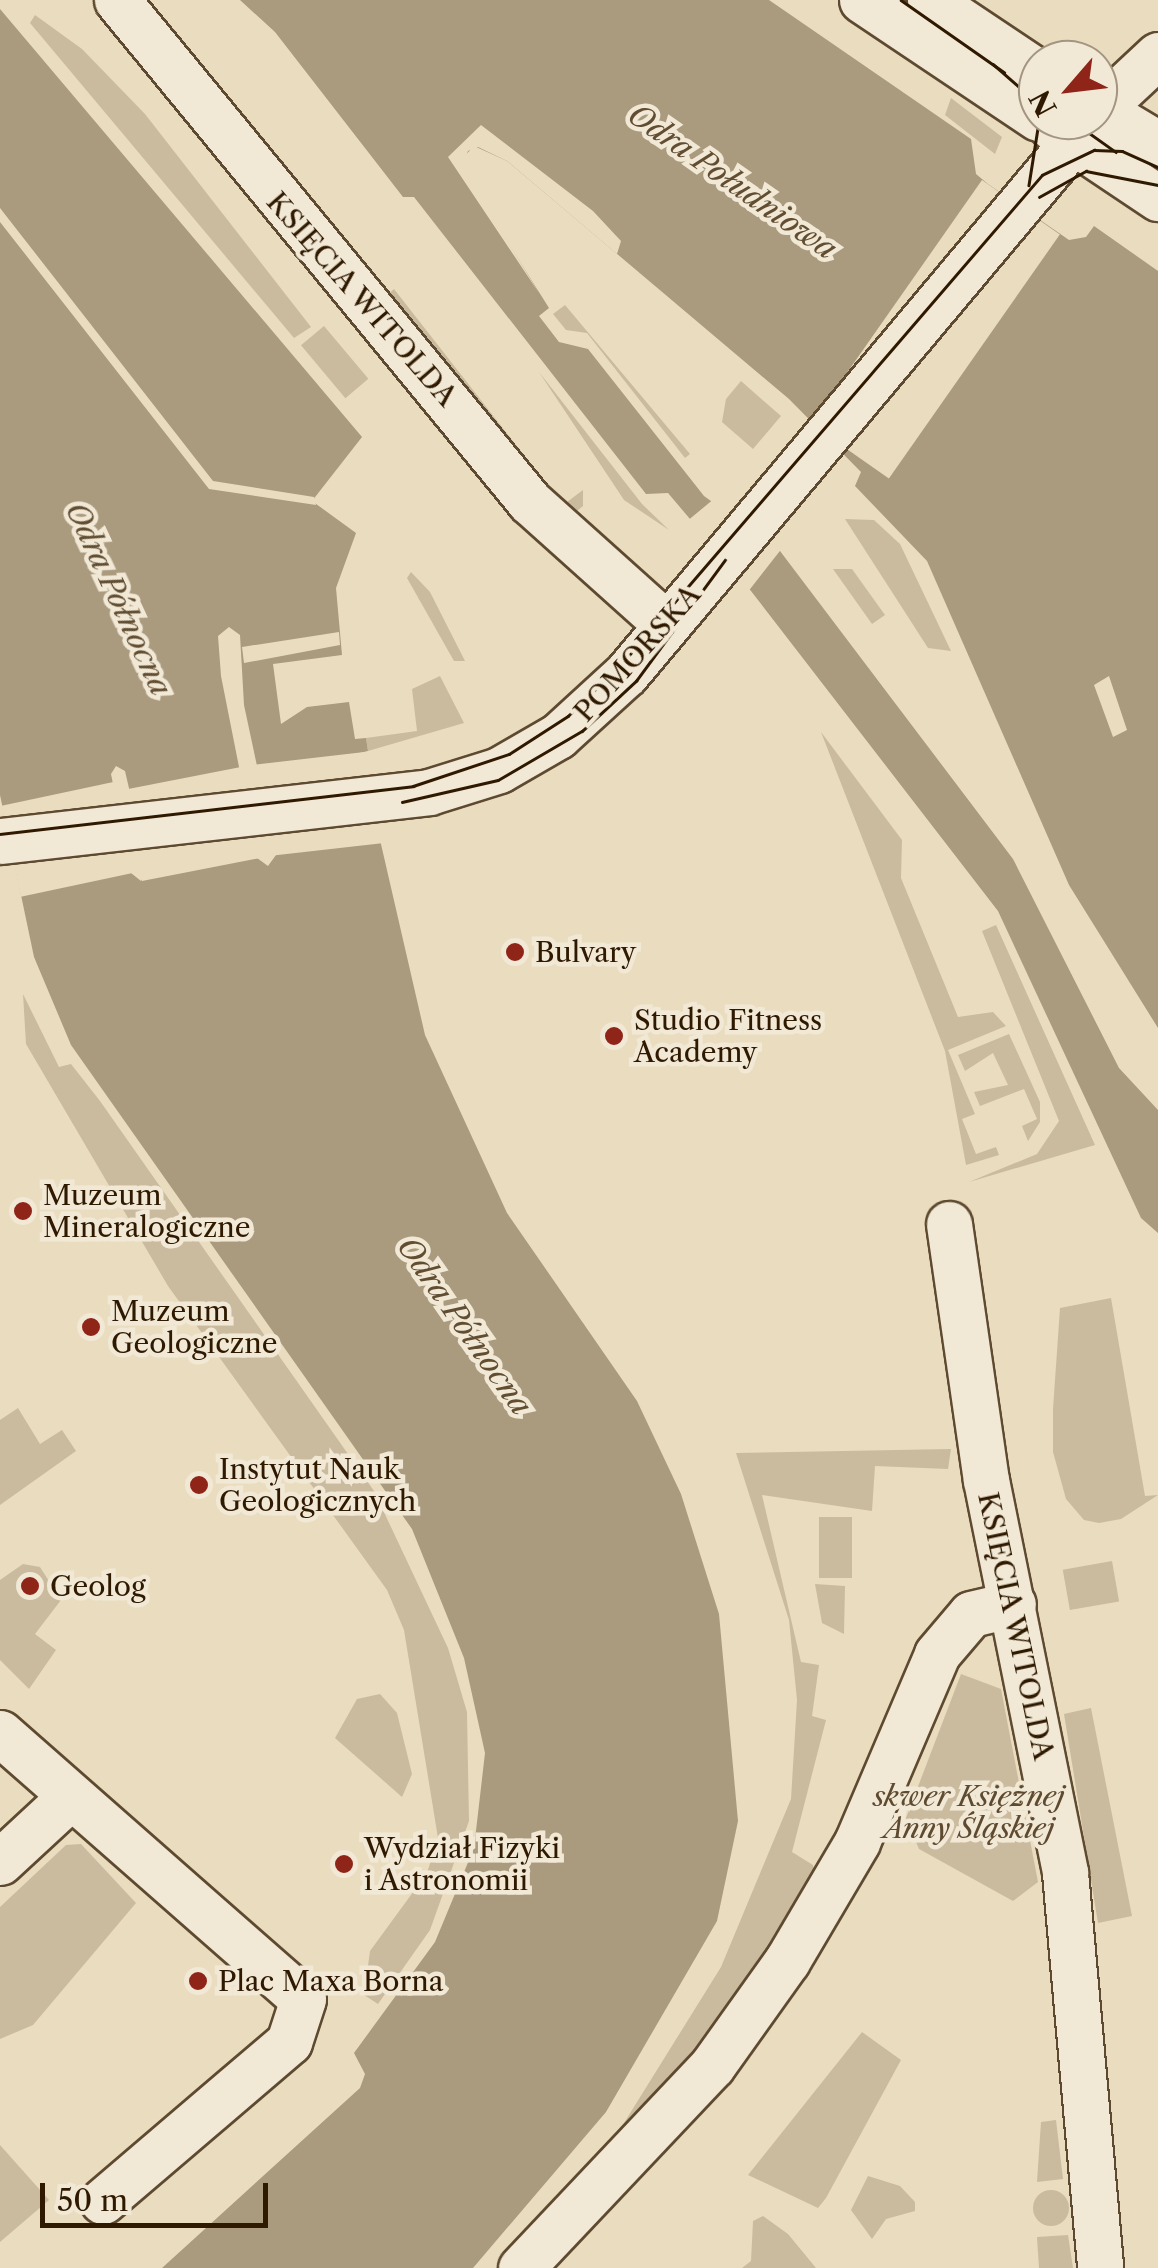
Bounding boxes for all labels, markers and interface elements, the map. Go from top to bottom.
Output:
north arrow [1018,40,1118,140]
text: N [1023,84,1064,122]
water label: Odra Południowa [621,97,843,267]
street label: KSIĘCIA WITOLDA [259,184,465,414]
water label: Odra Północna [57,496,179,702]
street label: POMORSKA [567,578,707,728]
place label: Bulvary [535,935,636,969]
marker: Bulvary [504,941,526,963]
place label: Studio Fitness Academy [634,1003,822,1069]
marker: Studio Fitness Academy [603,1025,625,1047]
place label: Muzeum Mineralogiczne [43,1178,251,1244]
marker: Muzeum Mineralogiczne [12,1200,34,1222]
water label: Odra Północna [389,1230,539,1422]
place label: Muzeum Geologiczne [111,1294,278,1360]
marker: Muzeum Geologiczne [80,1316,102,1338]
place label: Instytut Nauk Geologicznych [219,1452,416,1518]
marker: Instytut Nauk Geologicznych [188,1474,210,1496]
street label: KSIĘCIA WITOLDA [971,1488,1061,1764]
place label: Geolog [50,1569,146,1603]
marker: Geolog [19,1575,41,1597]
park label: skwer Księżnej Anny Śląskiej [873,1779,1065,1845]
place label: Wydział Fizyki i Astronomii [364,1831,560,1897]
marker: Wydział Fizyki i Astronomii [333,1853,355,1875]
place label: Plac Maxa Borna [218,1964,444,1998]
marker: Plac Maxa Borna [187,1970,209,1992]
scale bar [45,2163,272,2225]
text: 50 m [57,2182,128,2219]

